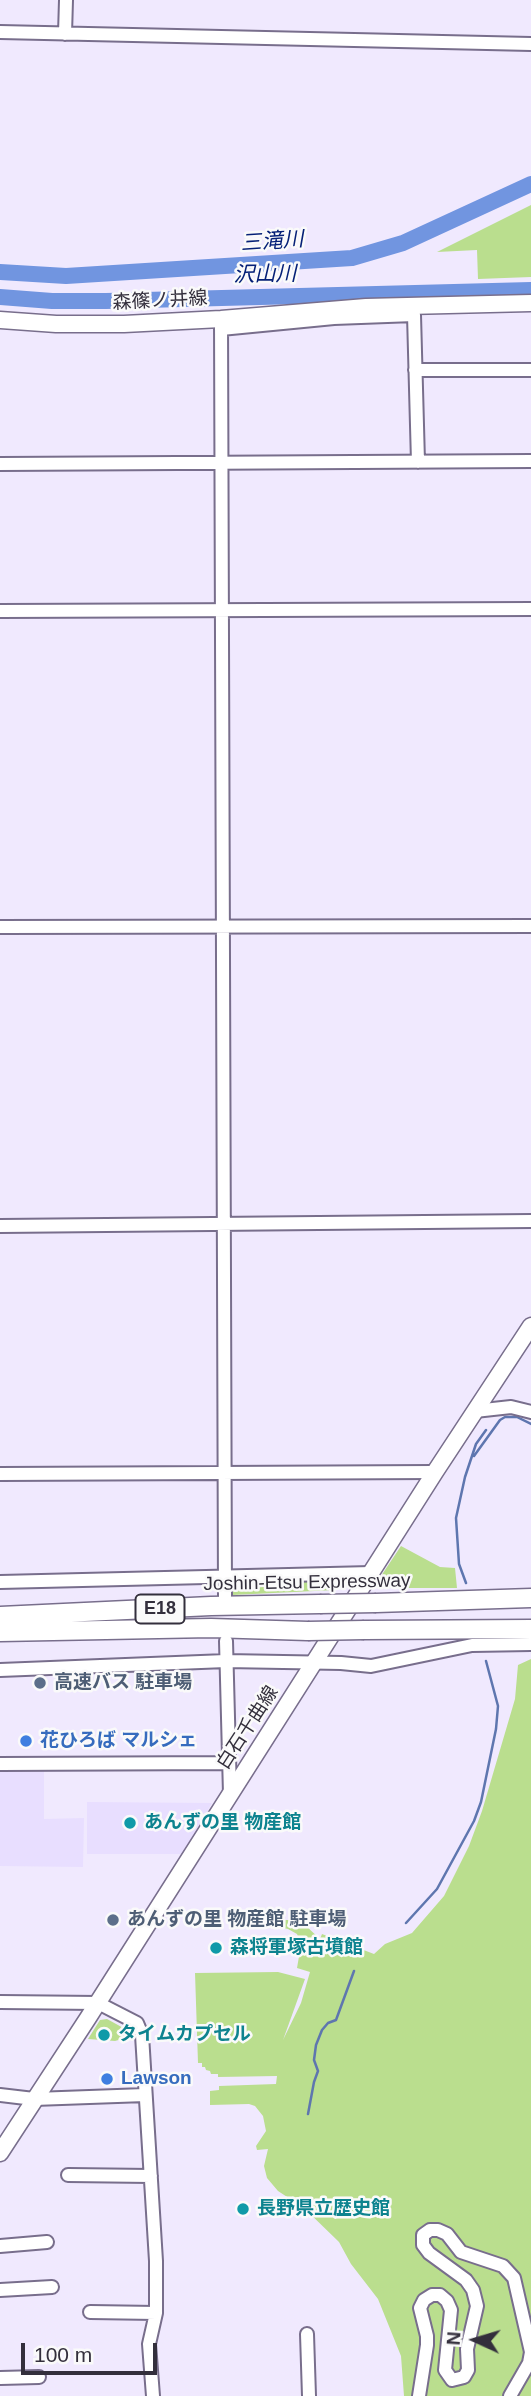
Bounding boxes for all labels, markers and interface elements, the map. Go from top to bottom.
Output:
water label: 三滝川 [240,227,304,257]
water label: 沢山川 [233,262,297,288]
street label: 森篠ノ井線 [112,287,208,315]
street label: Joshin-Etsu Expressway [203,1570,411,1596]
road number: E18 [136,1594,184,1624]
place label: 高速バス 駐車場 [54,1672,192,1694]
marker: 高速バス 駐車場 [32,1675,48,1691]
street label: 白石千曲線 [213,1682,283,1774]
place label: 花ひろば マルシェ [40,1730,197,1752]
marker: 花ひろば マルシェ [18,1733,34,1749]
place label: あんずの里 物産館 [144,1812,301,1834]
marker: あんずの里 物産館 [122,1815,138,1831]
place label: あんずの里 物産館 駐車場 [127,1909,347,1931]
marker: あんずの里 物産館 駐車場 [105,1912,121,1928]
place label: 森将軍塚古墳館 [230,1937,363,1959]
marker: 森将軍塚古墳館 [208,1940,224,1956]
place label: タイムカプセル [118,2024,251,2046]
marker: タイムカプセル [96,2027,112,2043]
place label: Lawson [121,2068,192,2090]
marker: Lawson [99,2071,115,2087]
place label: 長野県立歴史館 [257,2198,390,2220]
marker: 長野県立歴史館 [235,2201,251,2217]
north arrow [440,2305,510,2375]
scale bar [24,2330,161,2374]
text: N [443,2331,465,2346]
text: 100 m [34,2343,92,2366]

